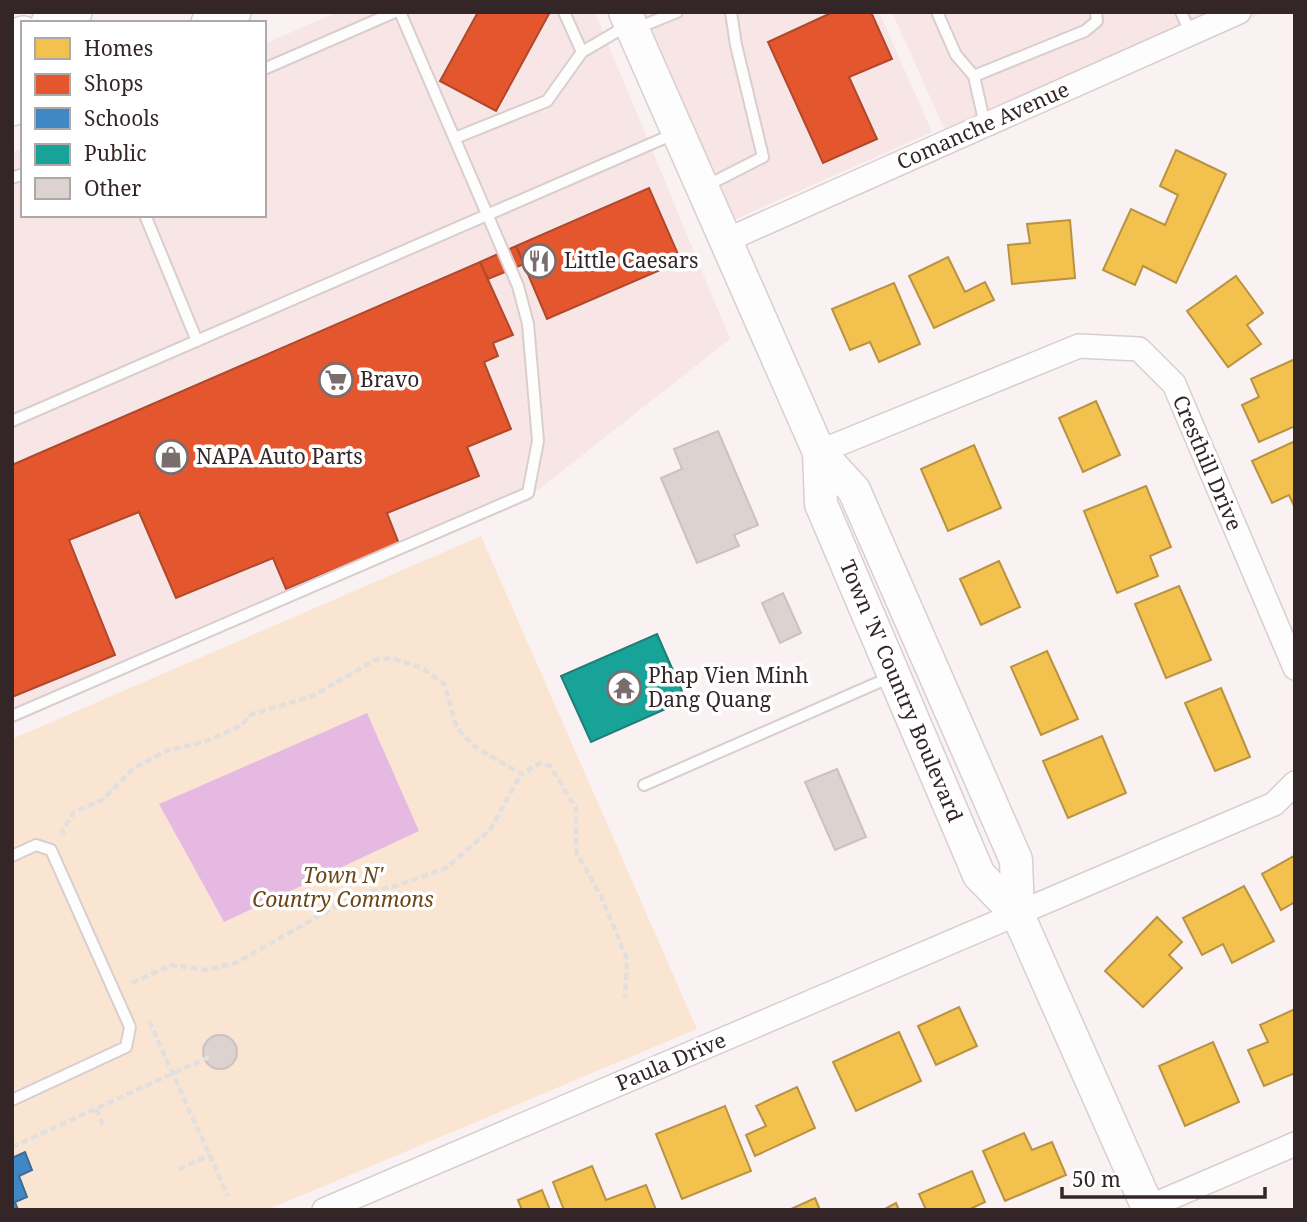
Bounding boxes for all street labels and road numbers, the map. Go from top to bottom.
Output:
street label: Comanche Avenue [892,75,1073,176]
street label: Cresthill Drive [1167,391,1249,535]
street label: Town 'N' Country Boulevard [834,555,970,826]
street label: Paula Drive [611,1025,730,1097]

